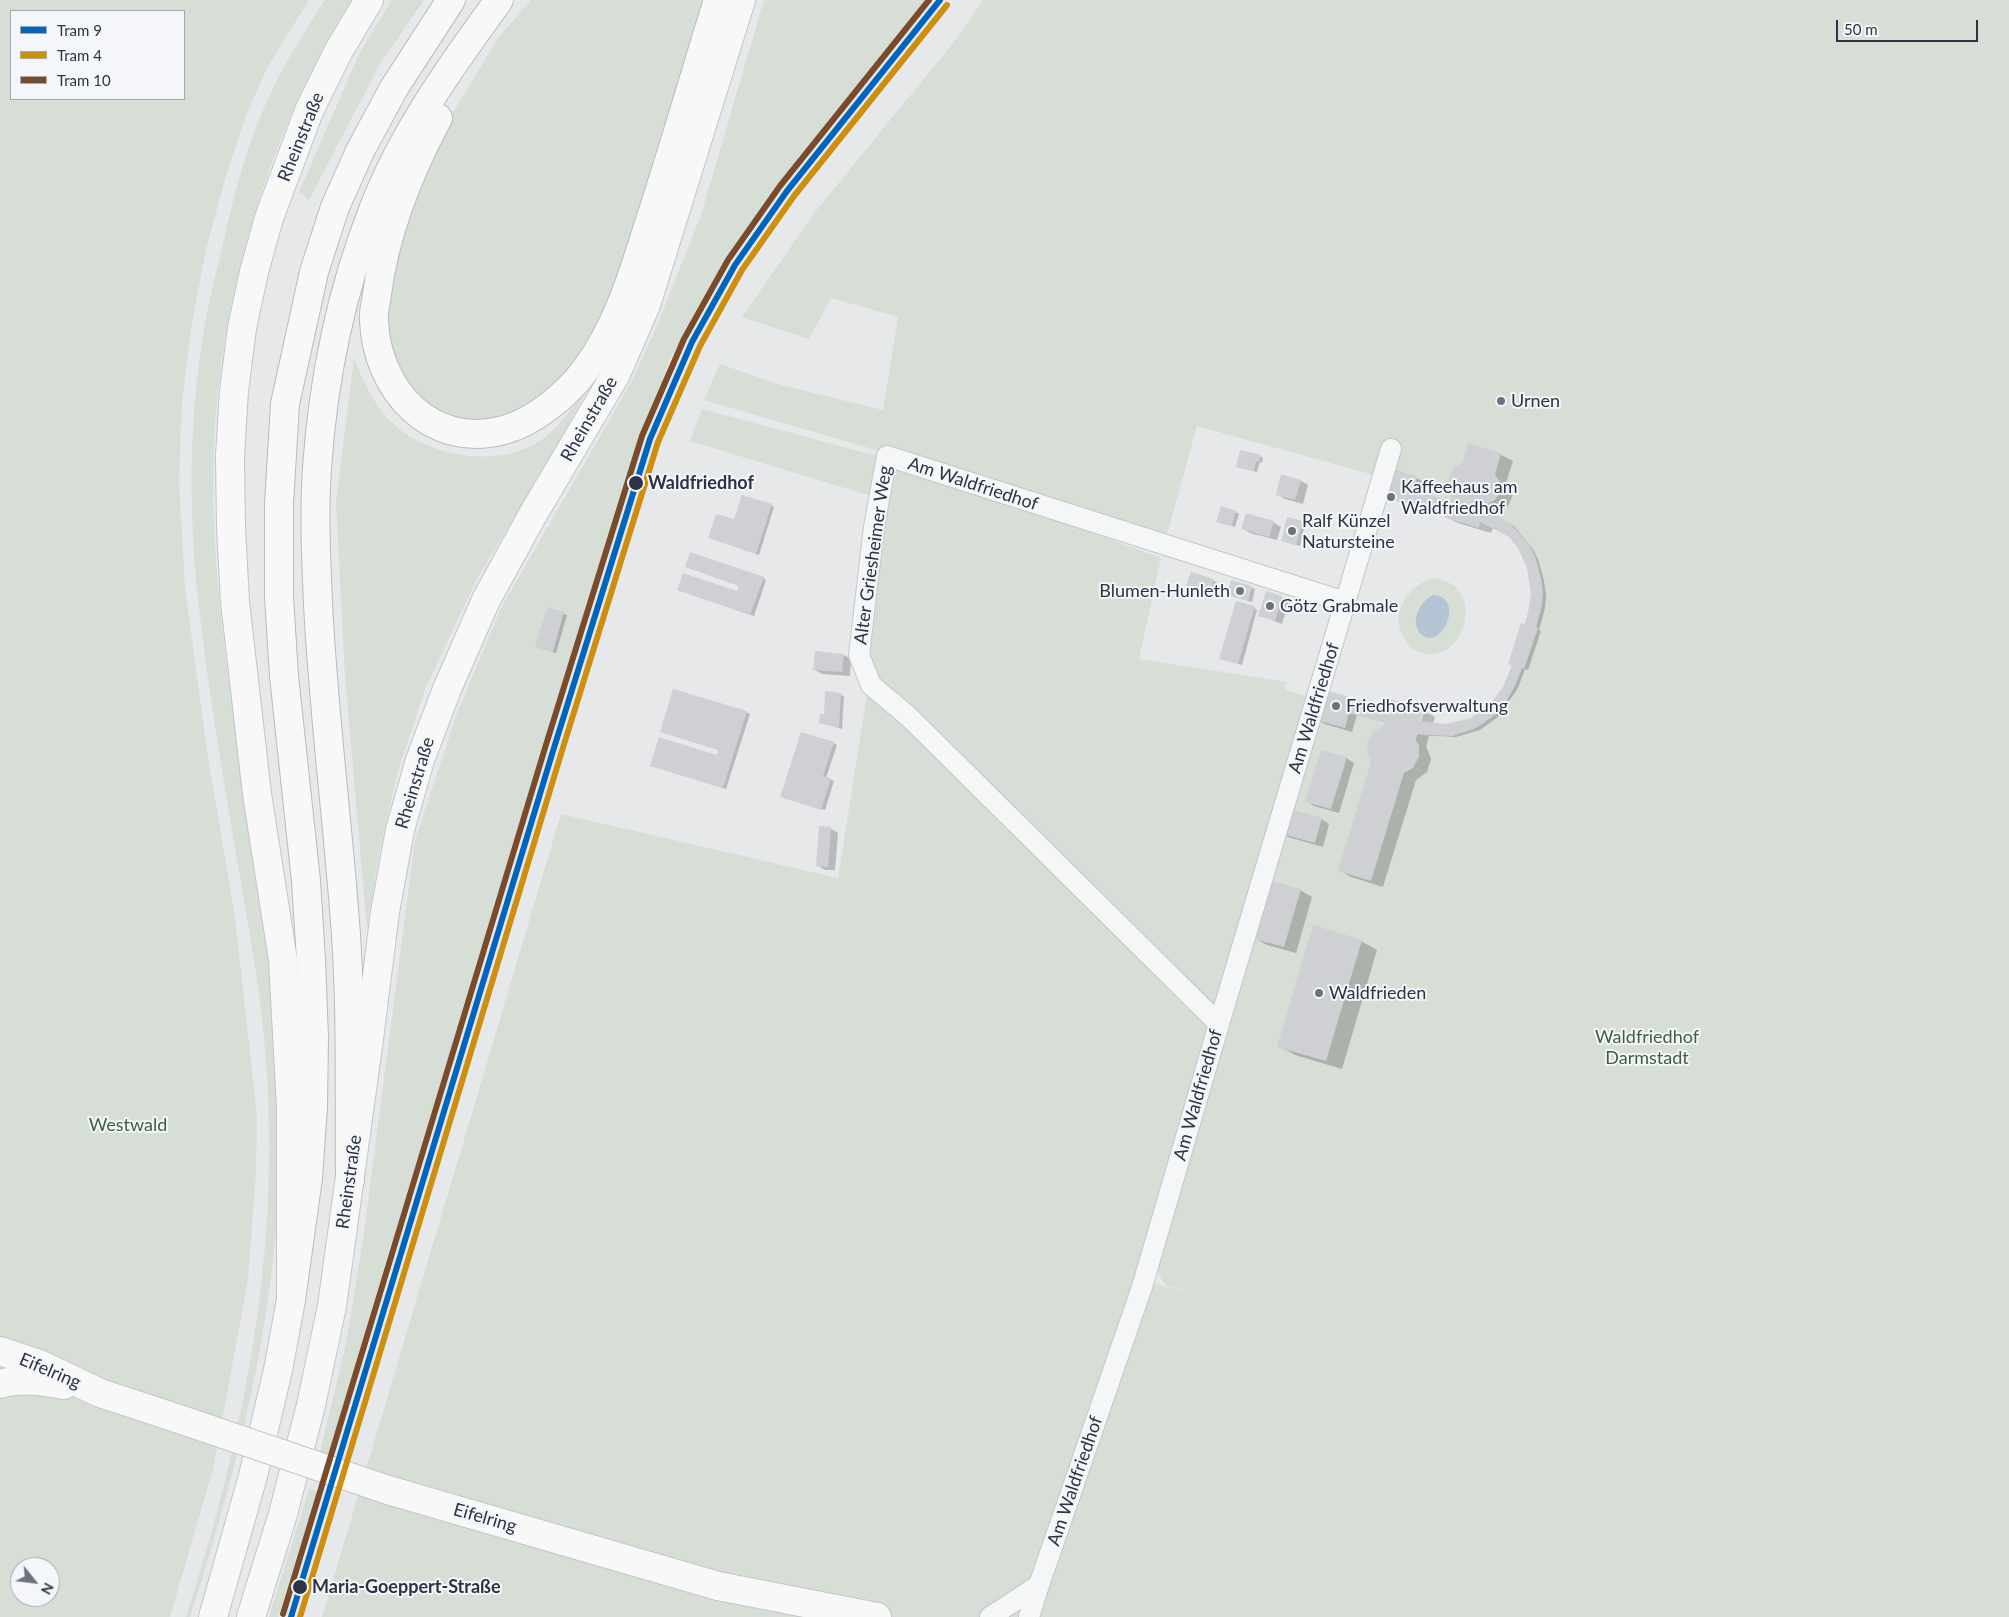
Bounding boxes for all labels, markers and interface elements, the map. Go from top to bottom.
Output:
legend [10,10,185,100]
scale bar [1839,10,1982,42]
text: 50 m [1844,20,1878,38]
text: Tram 9 [57,21,102,39]
text: Tram 4 [57,46,102,64]
text: Tram 10 [57,71,111,89]
street label: Rheinstraße [273,89,329,185]
street label: Rheinstraße [556,373,622,465]
place label: Urnen [1511,390,1560,412]
marker: Urnen [1495,395,1507,407]
street label: Am Waldfriedhof [905,453,1041,515]
street label: Alter Griesheimer Weg [850,464,896,646]
place label: Waldfriedhof [648,472,754,494]
marker: Waldfriedhof [627,474,645,492]
place label: Kaffeehaus am Waldfriedhof [1401,476,1518,518]
marker: Kaffeehaus am Waldfriedhof [1385,491,1397,503]
place label: Ralf Künzel Natursteine [1302,510,1395,552]
marker: Ralf Künzel Natursteine [1286,525,1298,537]
place label: Blumen-Hunleth [1099,580,1230,602]
marker: Blumen-Hunleth [1234,585,1246,597]
place label: Götz Grabmale [1280,595,1398,617]
marker: Götz Grabmale [1264,600,1276,612]
street label: Am Waldfriedhof [1284,640,1344,776]
place label: Friedhofsverwaltung [1346,695,1508,717]
marker: Friedhofsverwaltung [1330,700,1342,712]
street label: Rheinstraße [391,735,439,831]
place label: Waldfrieden [1329,982,1426,1004]
marker: Waldfrieden [1313,987,1325,999]
park label: Waldfriedhof Darmstadt [1595,1026,1699,1068]
street label: Am Waldfriedhof [1169,1027,1227,1163]
park label: Westwald [89,1114,167,1136]
street label: Rheinstraße [332,1134,366,1230]
street label: Eifelring [16,1348,84,1394]
street label: Am Waldfriedhof [1043,1413,1107,1549]
street label: Eifelring [451,1499,519,1537]
north arrow [10,1557,60,1607]
place label: Maria-Goeppert-Straße [312,1576,501,1598]
marker: Maria-Goeppert-Straße [291,1578,309,1596]
text: N [38,1580,58,1598]

